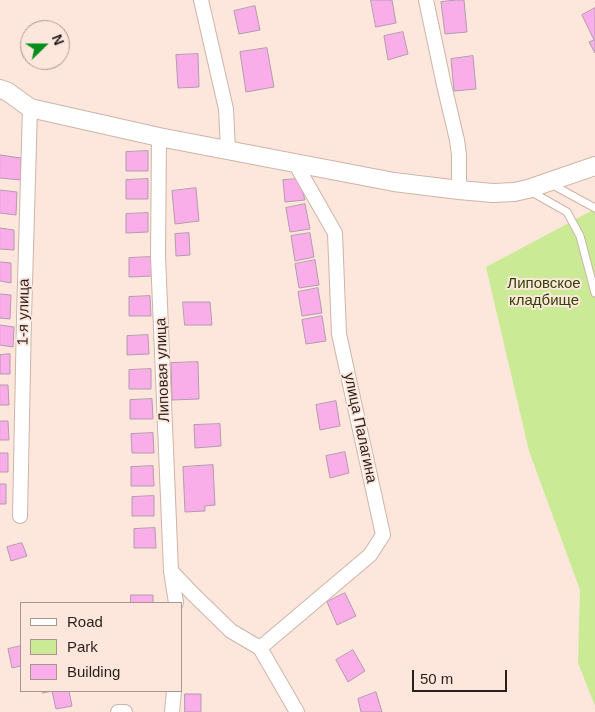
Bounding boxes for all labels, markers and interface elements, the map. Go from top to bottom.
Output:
north arrow [20,20,70,70]
text: N [49,32,67,47]
park label: Липовское кладбище [507,275,581,310]
street label: 1-я улица [14,278,34,346]
street label: Липовая улица [152,318,174,422]
street label: улица Палагина [340,371,380,485]
legend [20,602,182,692]
text: Road [67,613,103,630]
text: Park [67,638,98,655]
scale bar [415,660,510,692]
text: Building [67,663,120,680]
text: 50 m [420,670,453,687]

